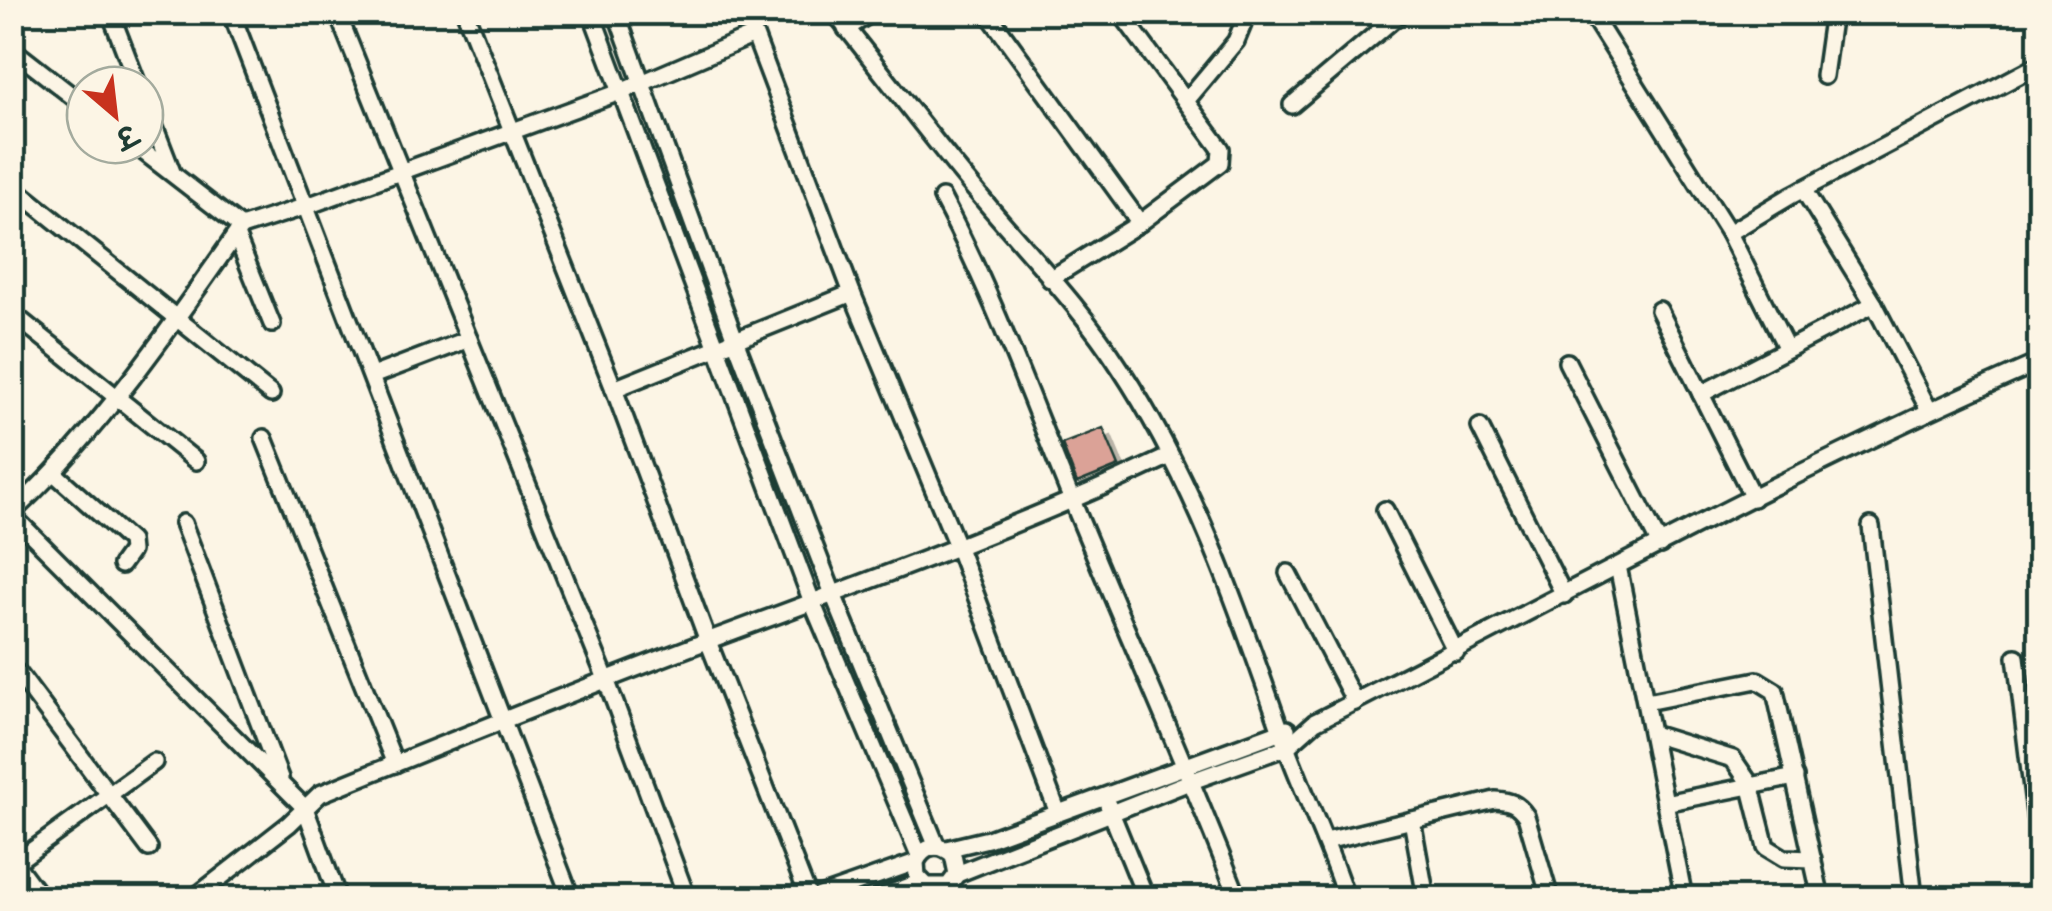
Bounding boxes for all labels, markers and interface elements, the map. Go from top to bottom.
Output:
north arrow [65,65,165,165]
text: उ [108,115,145,157]

